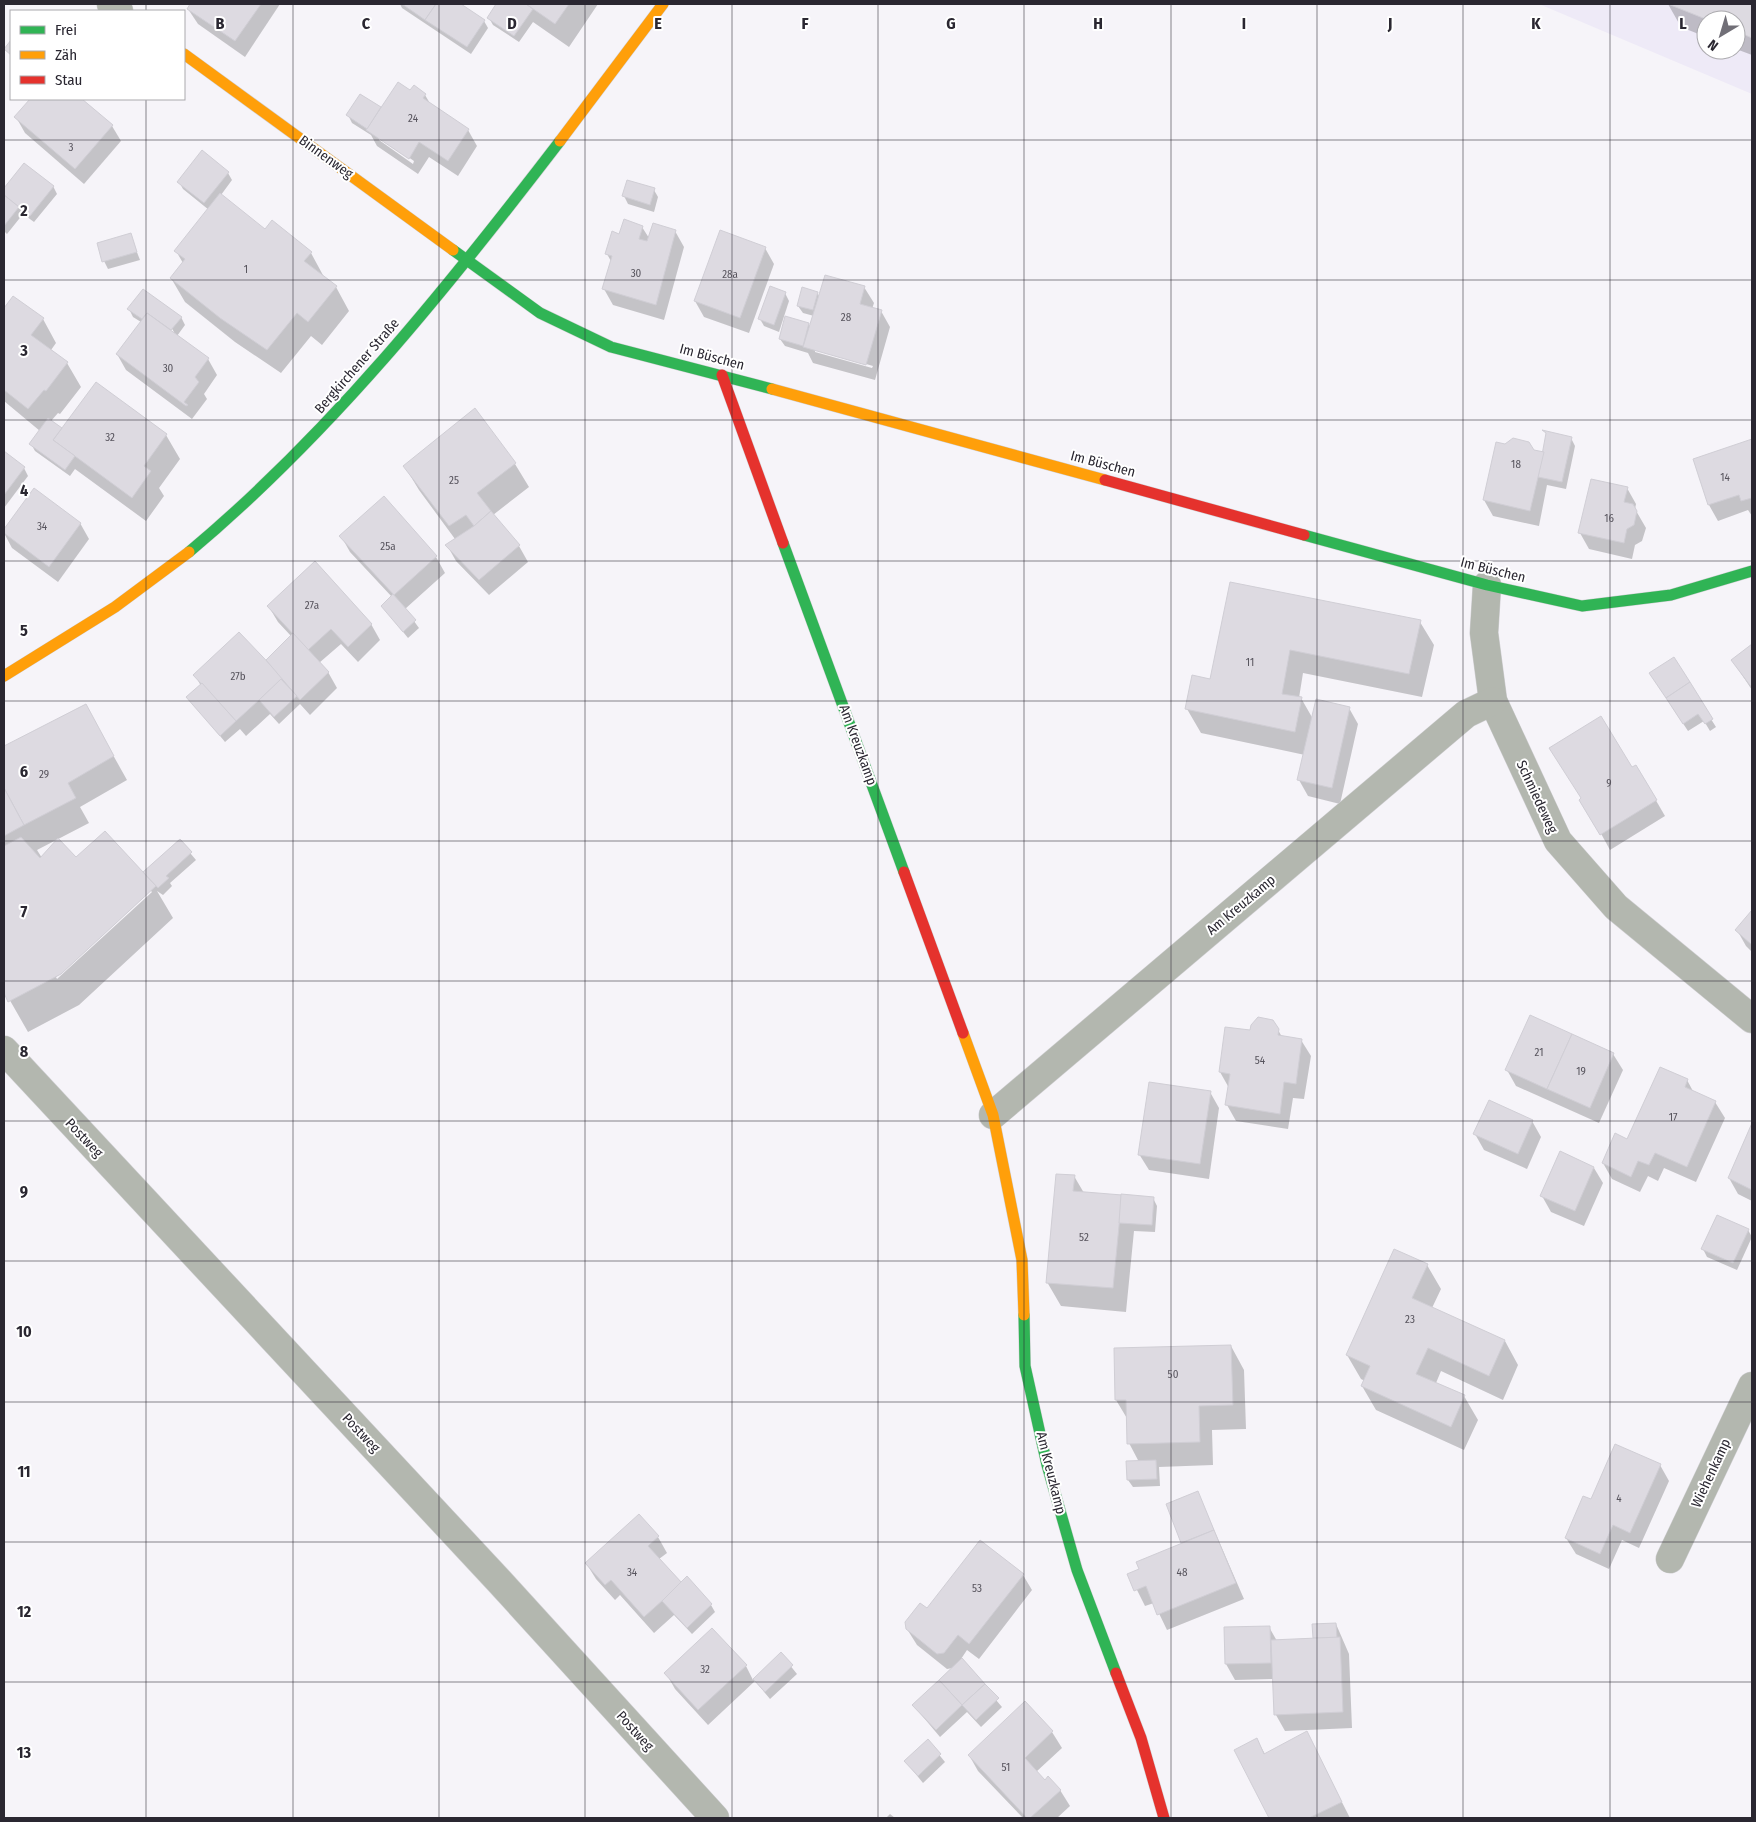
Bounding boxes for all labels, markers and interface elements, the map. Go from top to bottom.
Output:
legend [10,10,185,100]
north arrow [1696,10,1746,60]
text: B [216,14,225,33]
text: C [362,14,371,33]
text: D [507,14,517,33]
text: E [654,14,662,33]
text: F [801,14,809,33]
text: G [946,14,956,33]
text: H [1093,14,1103,33]
text: I [1242,14,1246,33]
text: J [1387,14,1392,33]
text: K [1531,14,1541,33]
text: L [1679,14,1687,33]
text: Frei [55,21,77,39]
text: N [1705,36,1722,54]
text: Zäh [55,46,77,64]
text: Stau [55,71,82,89]
house number: 24 [408,112,419,125]
street label: Binnenweg [296,132,357,183]
house number: 3 [69,141,74,154]
text: 2 [19,201,28,220]
house number: 1 [244,263,248,276]
house number: 30 [631,267,642,280]
house number: 28a [722,268,738,281]
house number: 28 [841,311,852,324]
street label: Bergkirchener Straße [311,315,403,417]
street label: Im Büschen [678,340,746,374]
text: 3 [19,341,28,360]
house number: 30 [163,362,174,375]
house number: 32 [105,431,115,444]
street label: Im Büschen [1069,447,1137,481]
house number: 18 [1511,458,1521,471]
house number: 14 [1720,471,1730,484]
house number: 25 [449,474,459,487]
text: 4 [20,481,28,500]
house number: 16 [1604,512,1614,525]
house number: 34 [37,520,48,533]
house number: 25a [380,540,396,553]
street label: Im Büschen [1459,554,1527,586]
house number: 27a [305,599,319,612]
text: 5 [20,621,28,640]
house number: 11 [1246,656,1254,669]
house number: 27b [230,670,246,683]
street label: Am Kreuzkamp [836,702,880,788]
street label: Schmiedeweg [1513,758,1561,837]
text: 6 [20,762,28,781]
house number: 29 [39,768,49,781]
house number: 9 [1606,777,1612,790]
street label: Am Kreuzkamp [1203,871,1279,939]
text: 7 [21,902,28,921]
text: 8 [20,1042,29,1061]
house number: 21 [1535,1046,1543,1059]
house number: 54 [1255,1054,1266,1067]
house number: 19 [1576,1065,1586,1078]
house number: 17 [1669,1111,1678,1124]
street label: Postweg [62,1115,107,1161]
text: 9 [20,1182,28,1201]
house number: 52 [1079,1231,1089,1244]
house number: 23 [1405,1313,1415,1326]
text: 10 [16,1322,32,1341]
house number: 50 [1168,1368,1179,1381]
street label: Postweg [339,1410,384,1456]
street label: Am Kreuzkamp [1033,1430,1069,1516]
street label: Wiehenkamp [1688,1436,1734,1510]
text: 11 [17,1462,31,1481]
house number: 4 [1616,1492,1622,1505]
house number: 34 [627,1566,638,1579]
house number: 48 [1177,1566,1188,1579]
house number: 53 [972,1582,982,1595]
text: 12 [17,1602,32,1621]
house number: 32 [700,1663,710,1676]
street label: Postweg [613,1708,657,1755]
text: 13 [17,1743,32,1762]
house number: 51 [1002,1761,1010,1774]

